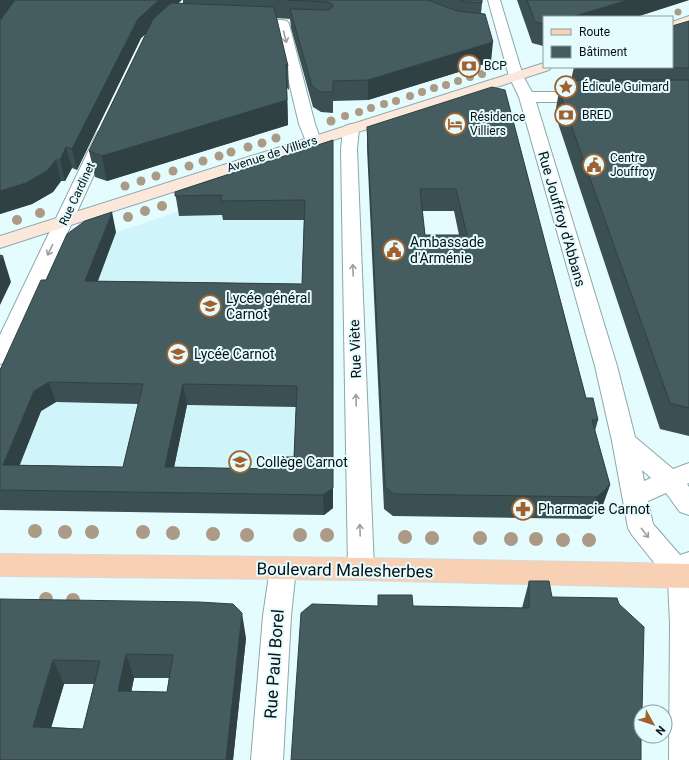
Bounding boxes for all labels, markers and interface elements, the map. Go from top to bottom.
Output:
legend [543,16,673,68]
text: Route [579,25,610,39]
one-way arrow [282,30,289,43]
text: Bâtiment [579,45,627,59]
bank icon: BCP [456,53,482,79]
place label: BCP [484,59,507,73]
place icon: Édicule Guimard [553,74,579,100]
place label: Édicule Guimard [582,79,669,94]
bank icon: BRED [553,102,579,128]
place label: BRED [582,108,612,122]
place label: Résidence Villiers [470,110,525,138]
hotel icon: Résidence Villiers [442,111,468,137]
street label: Avenue de Villiers [225,133,319,175]
street label: Rue Jouffroy d'Abbans [535,150,589,288]
place label: Centre Jouffroy [610,151,655,179]
public building icon: Centre Jouffroy [581,152,607,178]
street label: Rue Cardinet [56,160,98,228]
place label: Ambassade d'Arménie [410,234,484,266]
public building icon: Ambassade d'Arménie [381,237,407,263]
one-way arrow [46,244,53,256]
one-way arrow [349,264,356,277]
place label: Lycée général Carnot [226,290,311,322]
school or university icon: Lycée général Carnot [197,293,223,319]
street label: Rue Viète [346,319,364,379]
school or university icon: Lycée Carnot [165,341,191,367]
place label: Lycée Carnot [194,346,275,362]
one-way arrow [353,394,360,407]
school or university icon: Collège Carnot [227,449,253,475]
place label: Collège Carnot [256,454,348,470]
pharmacy icon: Pharmacie Carnot [510,496,536,522]
place label: Pharmacie Carnot [538,501,651,517]
one-way arrow [356,524,364,537]
one-way arrow [641,527,649,538]
street label: Boulevard Malesherbes [256,558,434,582]
street label: Rue Paul Borel [260,609,288,719]
north arrow [633,704,673,744]
text: N [653,723,668,737]

